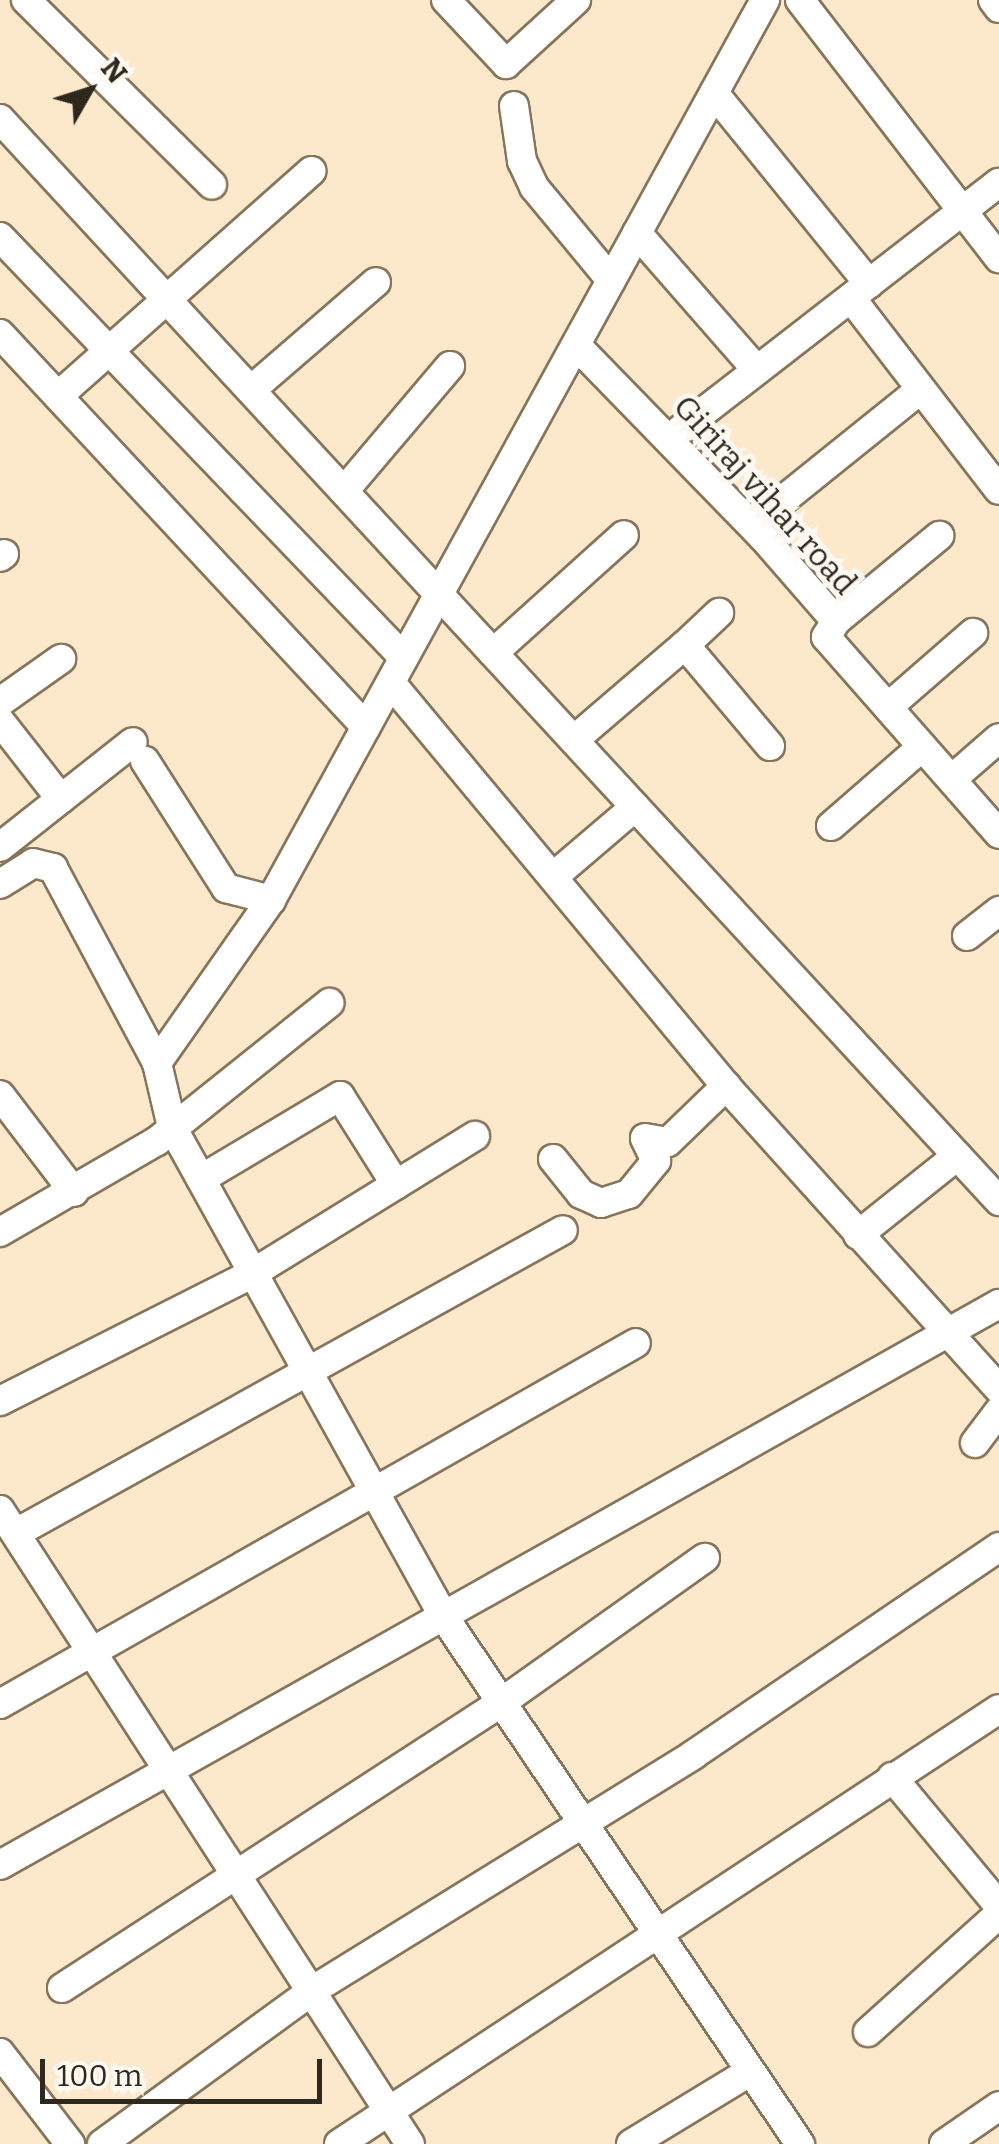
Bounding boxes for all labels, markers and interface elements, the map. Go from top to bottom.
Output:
north arrow [40,40,140,140]
text: N [94,52,133,90]
street label: Giriraj vihar road [666,388,864,602]
scale bar [45,2039,328,2101]
text: 100 m [57,2058,142,2094]

